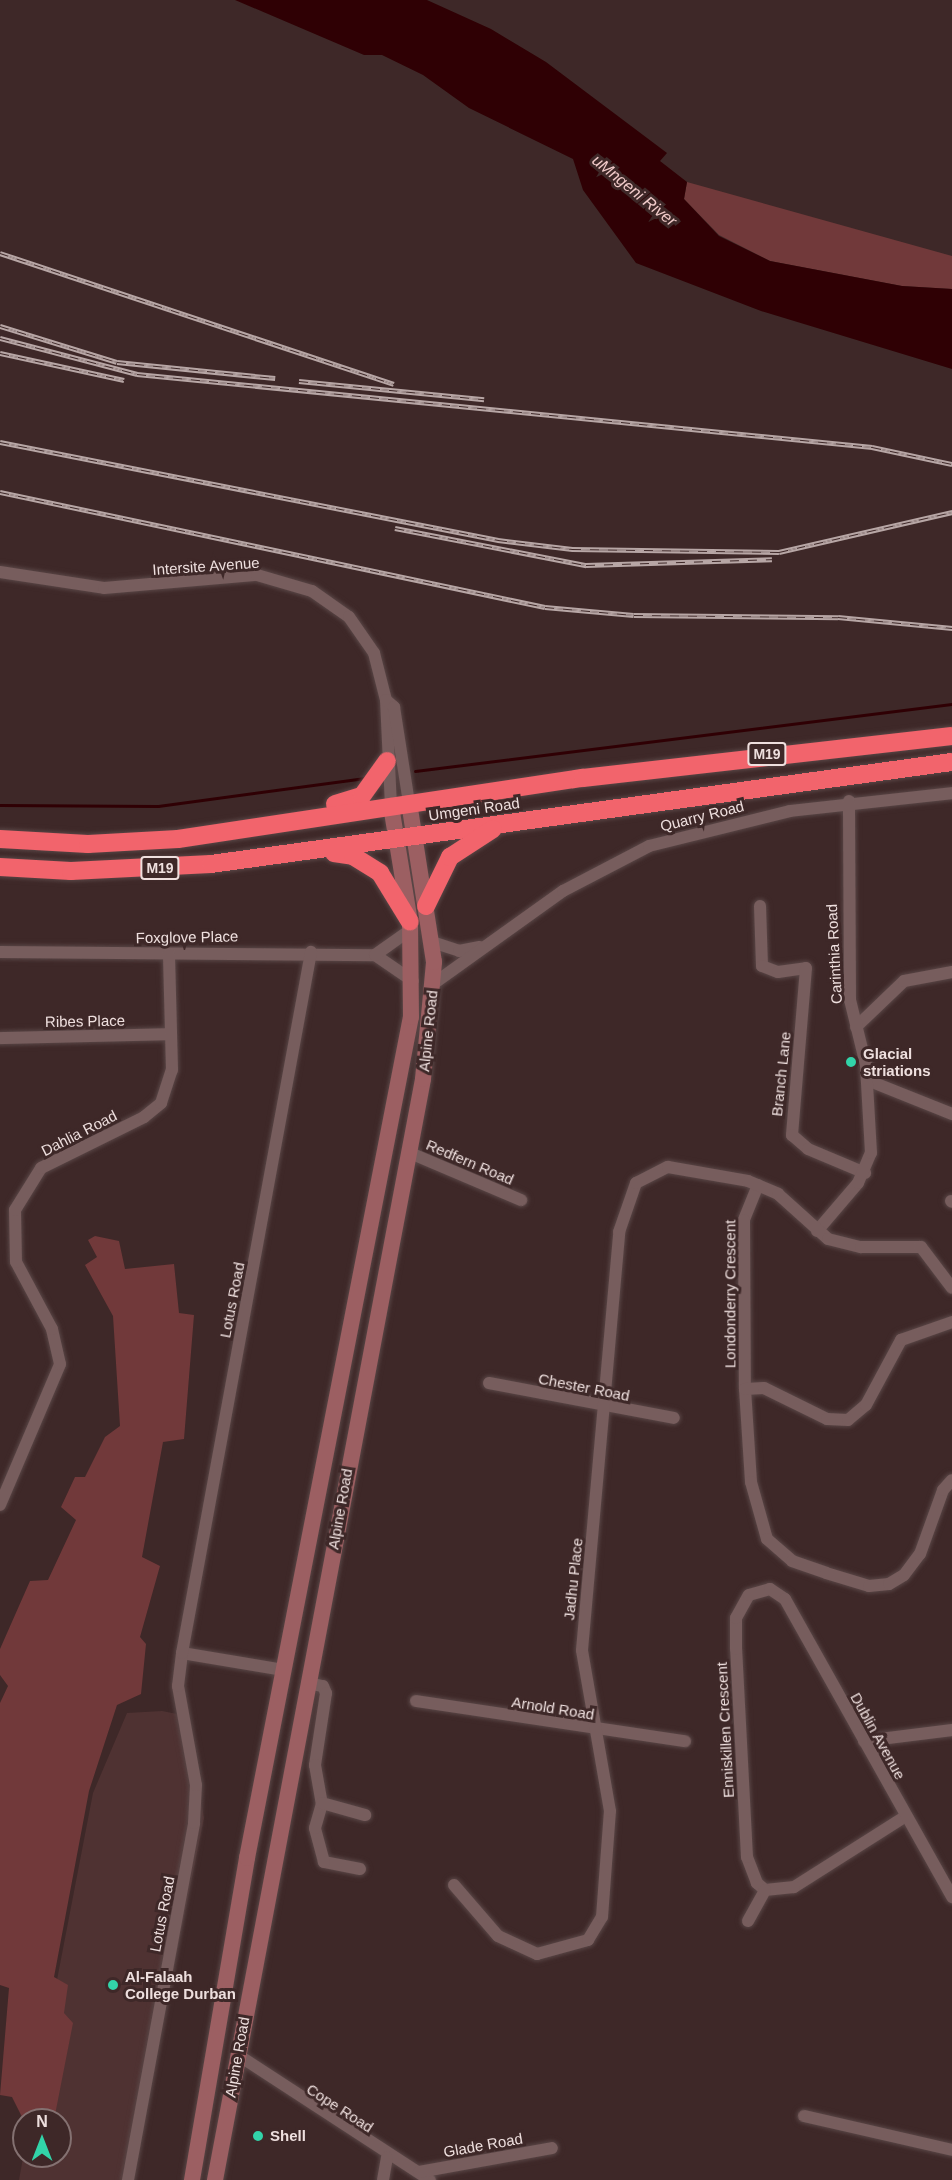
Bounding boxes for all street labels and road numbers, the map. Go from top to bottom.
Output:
street label: Intersite Avenue [151,553,261,579]
road number: M19 [746,743,788,765]
street label: Umgeni Road [427,794,521,824]
street label: Quarry Road [658,797,746,835]
road number: M19 [139,857,181,879]
street label: Carinthia Road [822,904,846,1004]
street label: Foxglove Place [136,927,238,947]
street label: Alpine Road [415,989,441,1073]
street label: Ribes Place [45,1011,125,1031]
street label: Branch Lane [768,1031,794,1117]
street label: Dahlia Road [38,1106,120,1160]
street label: Redfern Road [423,1135,517,1189]
street label: Londonderry Crescent [721,1220,739,1368]
street label: Lotus Road [216,1261,248,1339]
street label: Chester Road [537,1369,631,1405]
street label: Alpine Road [324,1467,356,1551]
street label: Jadhu Place [560,1537,586,1621]
street label: Enniskillen Crescent [712,1662,738,1798]
street label: Dublin Avenue [847,1689,909,1783]
street label: Arnold Road [510,1693,596,1723]
street label: Lotus Road [146,1875,178,1953]
street label: Alpine Road [221,2015,253,2099]
street label: Cope Road [303,2080,377,2136]
street label: Glade Road [442,2129,524,2161]

